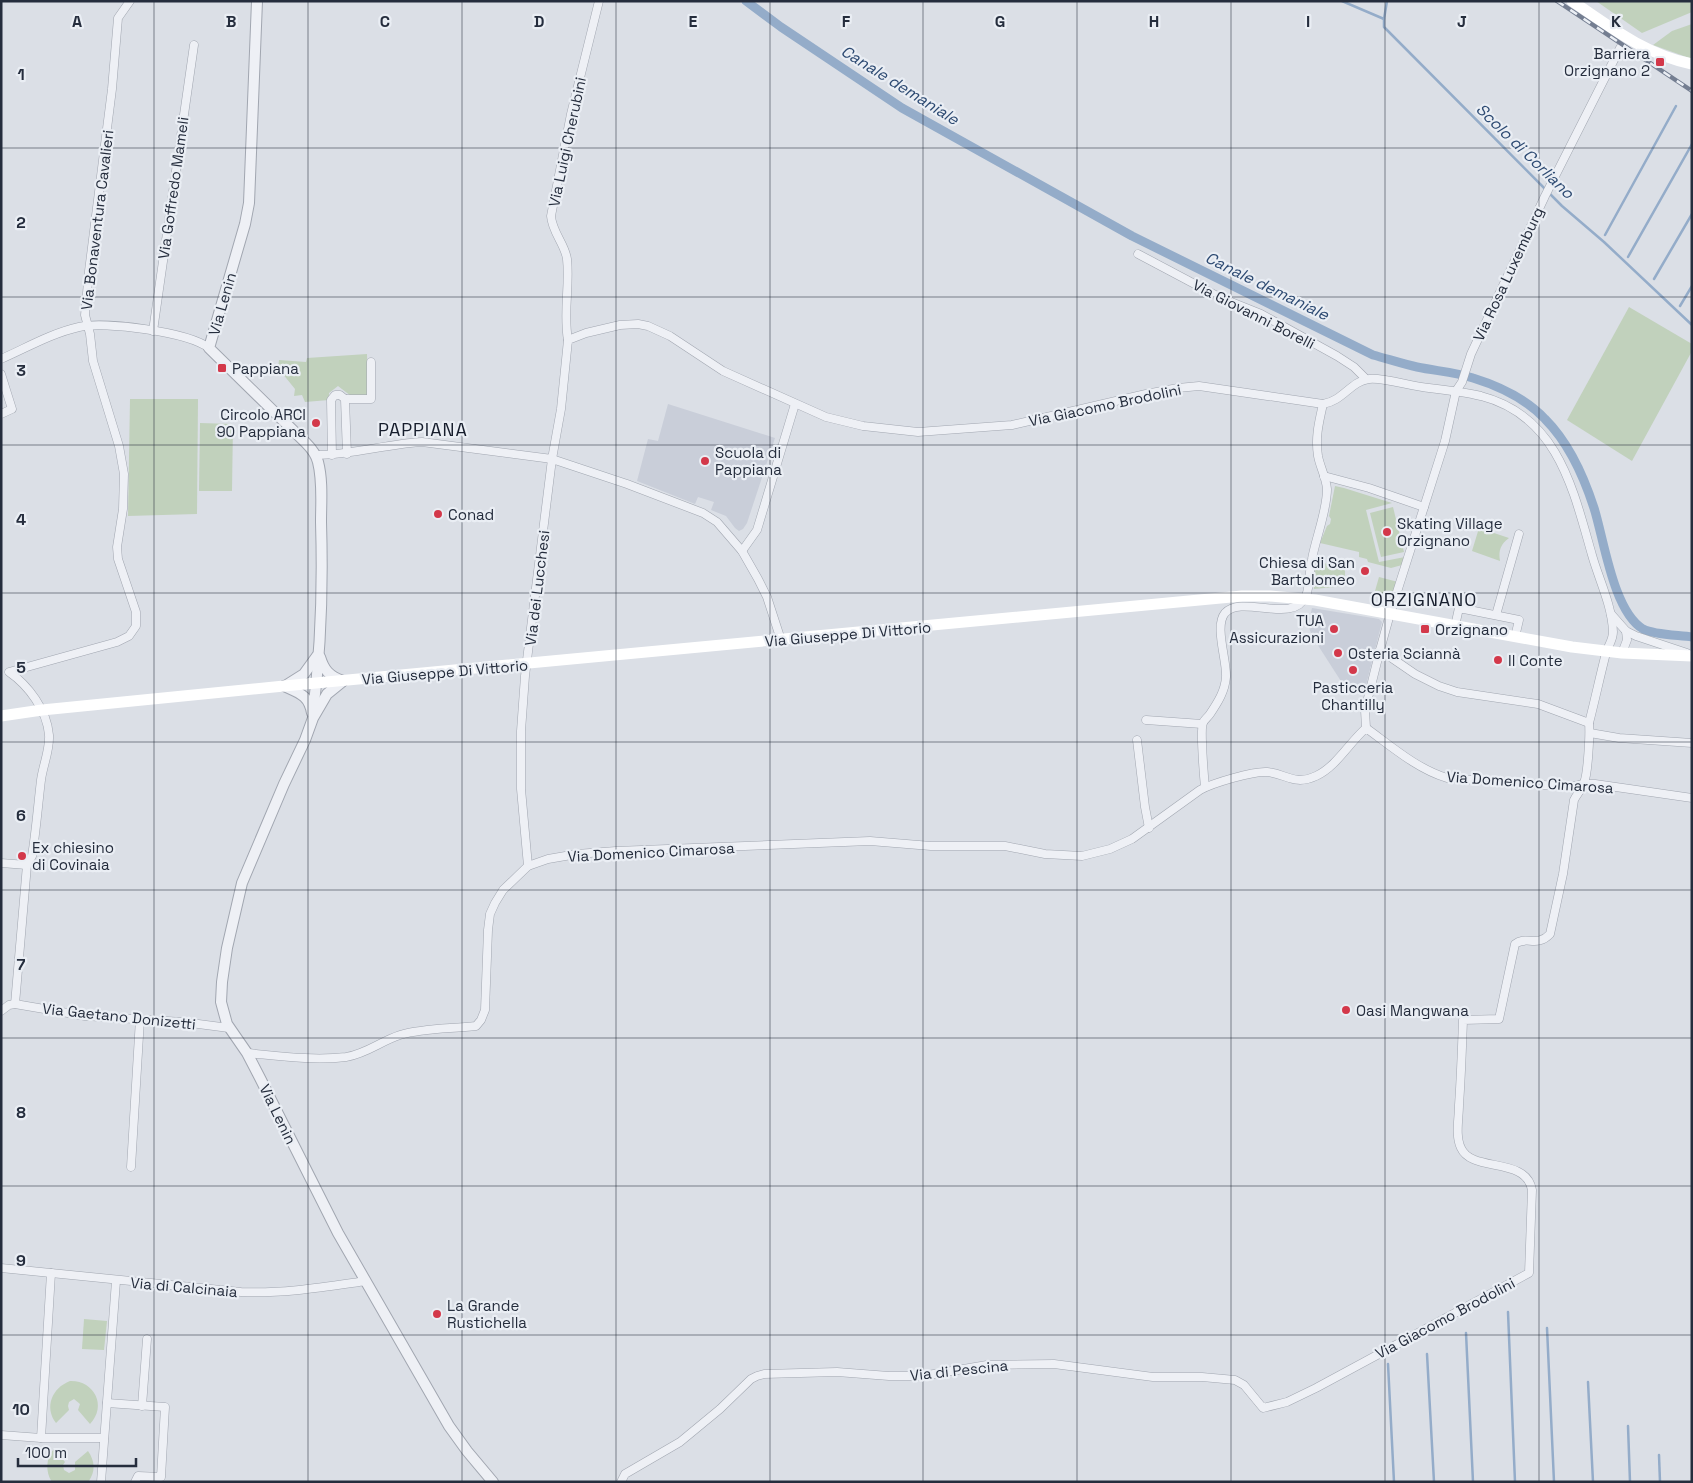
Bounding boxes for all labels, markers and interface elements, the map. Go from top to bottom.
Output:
text: A [72,11,82,32]
text: B [226,11,236,32]
text: C [380,11,390,32]
text: D [534,11,544,32]
text: E [689,11,698,32]
text: F [842,11,851,32]
text: G [995,11,1005,32]
text: H [1149,11,1159,32]
text: I [1306,11,1310,32]
text: J [1457,11,1467,32]
text: K [1611,11,1621,32]
water label: Canale demaniale [837,40,963,130]
place label: Barriera Orzignano 2 [1564,44,1650,80]
marker: Barriera Orzignano 2 [1654,56,1666,68]
text: 1 [17,64,25,85]
street label: Via Luigi Cherubini [544,75,590,209]
water label: Scolo di Corliano [1472,99,1579,204]
street label: Via Goffredo Mameli [154,116,192,260]
street label: Via Bonaventura Cavalieri [77,129,117,311]
street label: Via Rosa Luxemburg [1469,204,1547,344]
text: 2 [16,212,26,233]
water label: Canale demaniale [1202,247,1333,325]
street label: Via Lenin [204,270,240,338]
street label: Via Giovanni Borelli [1190,275,1318,353]
place label: Pappiana [232,359,299,378]
text: 3 [16,360,26,381]
marker: Pappiana [216,362,228,374]
street label: Via Giacomo Brodolini [1027,380,1183,430]
place label: Circolo ARCI 90 Pappiana [216,405,306,441]
marker: Circolo ARCI 90 Pappiana [310,417,322,429]
district label: PAPPIANA [378,418,468,441]
place label: Scuola di Pappiana [715,443,782,479]
marker: Scuola di Pappiana [699,455,711,467]
place label: Conad [448,505,494,524]
marker: Conad [432,508,444,520]
text: 4 [16,509,26,530]
place label: Skating Village Orzignano [1397,514,1503,550]
marker: Skating Village Orzignano [1381,526,1393,538]
street label: Via dei Lucchesi [520,529,554,647]
place label: Chiesa di San Bartolomeo [1259,553,1355,589]
marker: Chiesa di San Bartolomeo [1359,565,1371,577]
district label: ORZIGNANO [1371,588,1477,611]
place label: TUA Assicurazioni [1229,611,1325,647]
street label: Via Giuseppe Di Vittorio [764,617,932,651]
place label: Orzignano [1435,620,1508,639]
marker: TUA Assicurazioni [1328,623,1340,635]
marker: Orzignano [1419,623,1431,635]
place label: Osteria Sciannà [1348,644,1461,663]
marker: Osteria Sciannà [1332,647,1344,659]
place label: Il Conte [1508,651,1563,670]
marker: Il Conte [1492,654,1504,666]
street label: Via Giuseppe Di Vittorio [361,655,529,689]
text: 5 [16,657,26,678]
marker: Pasticceria Chantilly [1347,664,1359,676]
place label: Pasticceria Chantilly [1313,678,1394,714]
street label: Via Domenico Cimarosa [1446,767,1615,797]
text: 6 [16,805,26,826]
place label: Ex chiesino di Covinaia [32,838,114,874]
street label: Via Domenico Cimarosa [567,838,735,866]
marker: Ex chiesino di Covinaia [16,850,28,862]
text: 7 [17,954,26,975]
street label: Via Gaetano Donizetti [41,999,197,1033]
place label: Oasi Mangwana [1356,1001,1469,1020]
marker: Oasi Mangwana [1340,1004,1352,1016]
street label: Via Lenin [255,1081,301,1147]
text: 8 [16,1102,26,1123]
text: 9 [16,1250,26,1271]
street label: Via di Calcinaia [130,1273,239,1301]
street label: Via Giacomo Brodolini [1372,1273,1518,1363]
place label: La Grande Rustichella [447,1296,527,1332]
marker: La Grande Rustichella [431,1308,443,1320]
street label: Via di Pescina [909,1355,1009,1385]
text: 10 [12,1399,30,1420]
scale bar [18,1436,135,1468]
text: 100 m [25,1443,67,1462]

